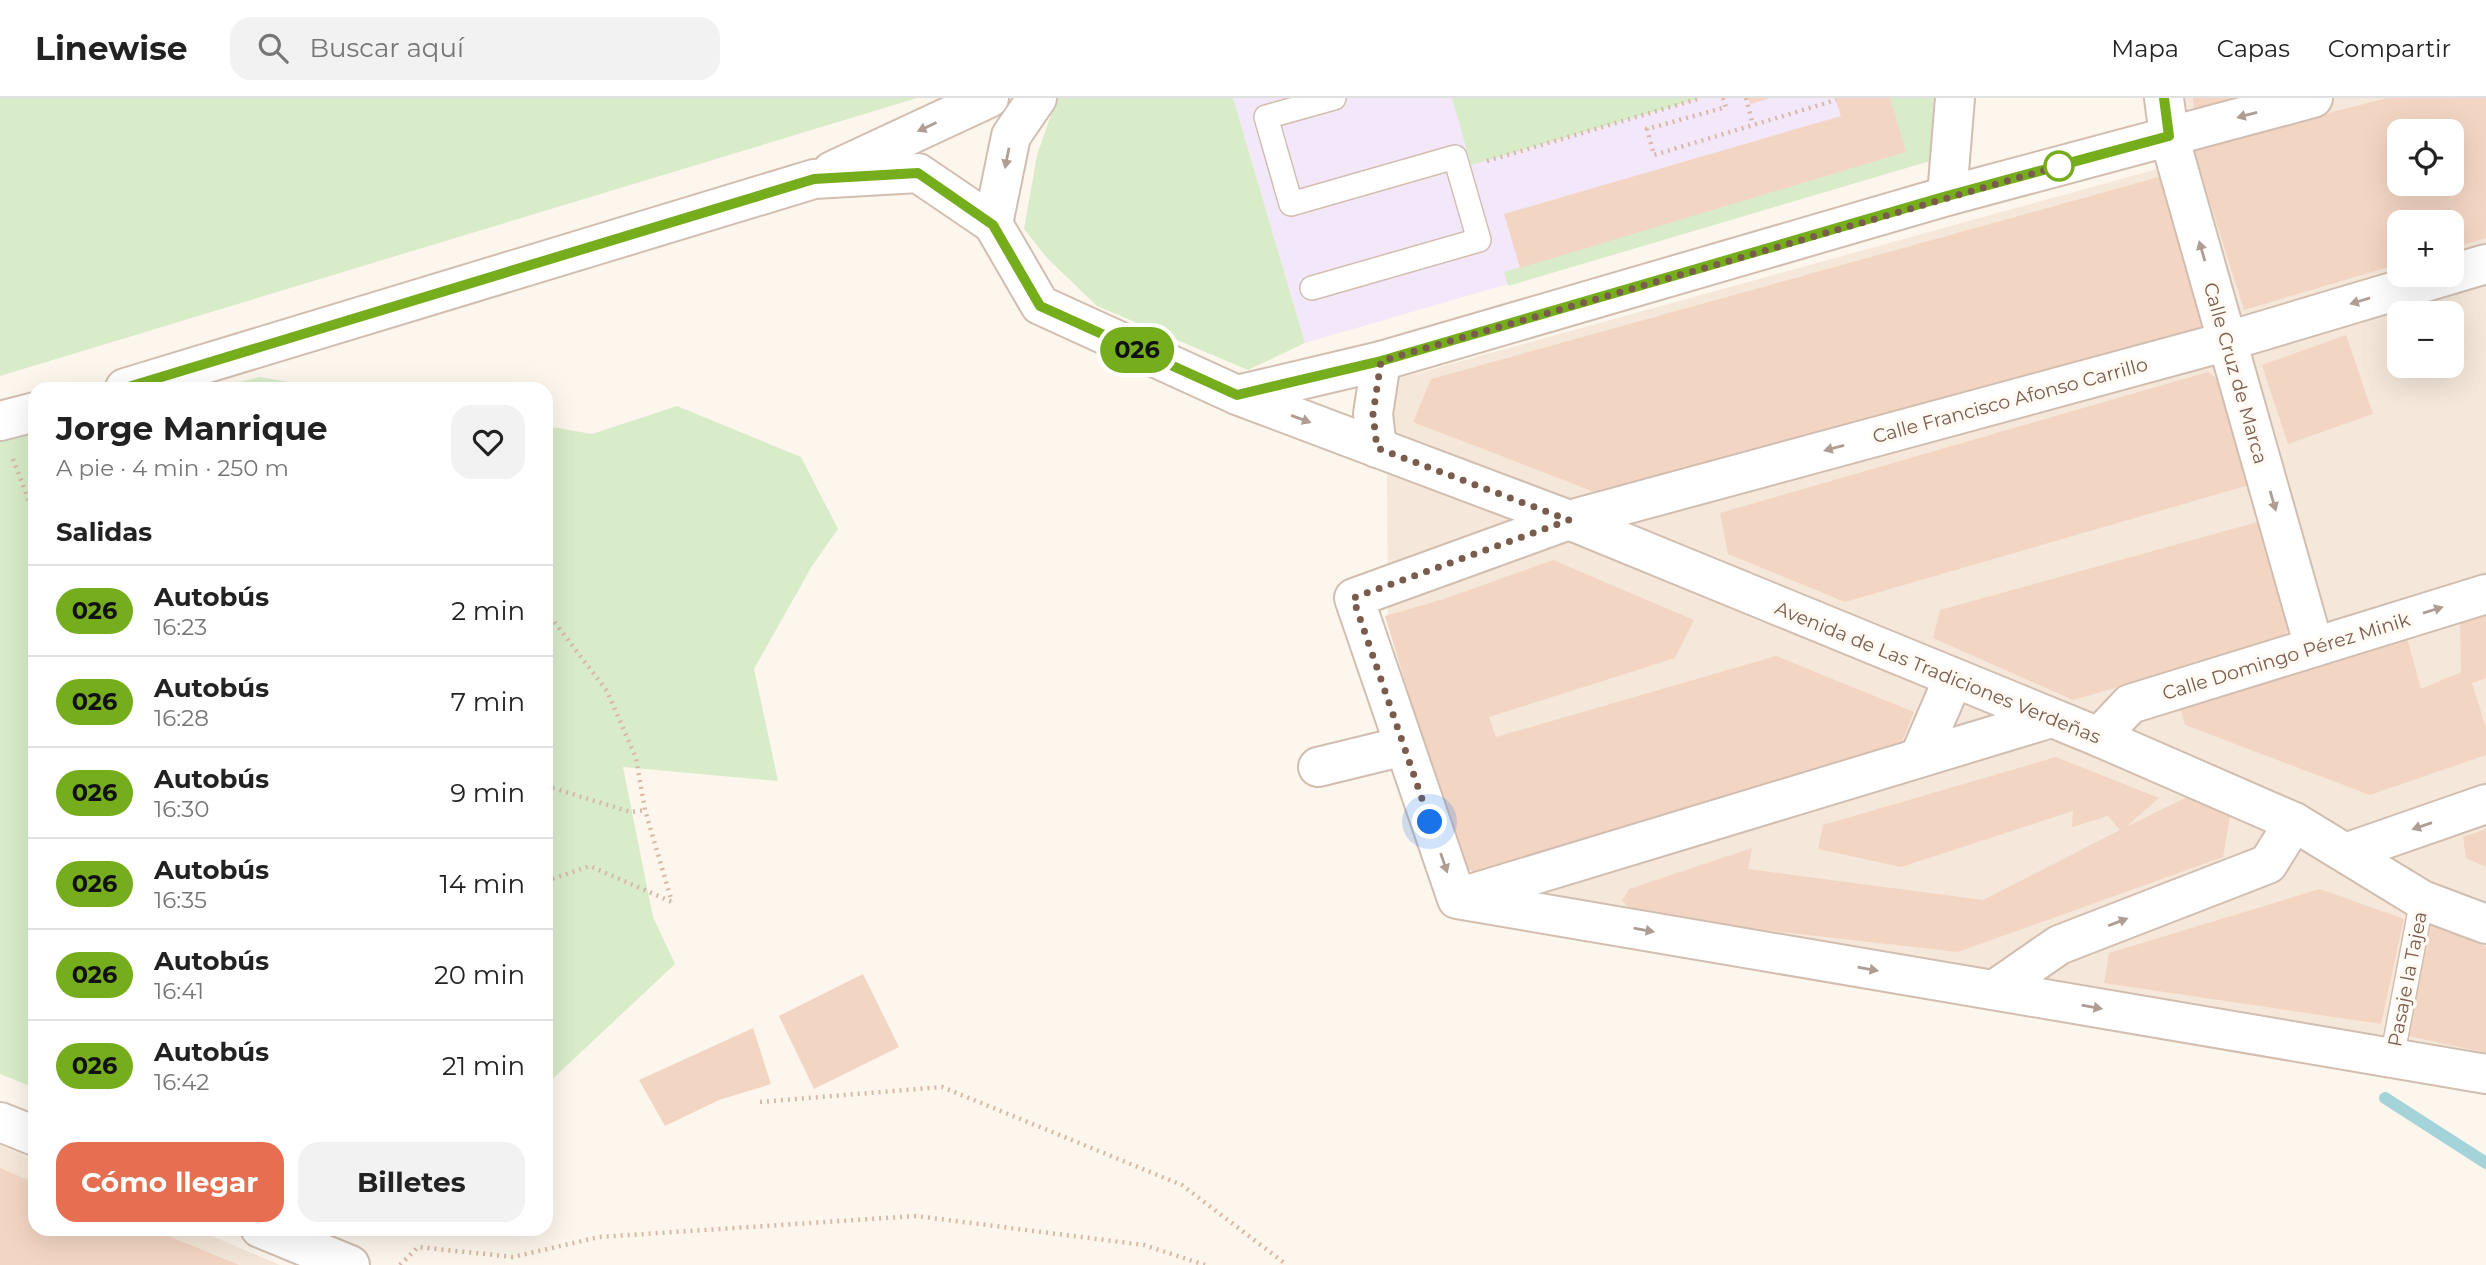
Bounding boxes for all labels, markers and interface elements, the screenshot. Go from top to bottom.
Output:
search box [230,17,720,80]
text: Linewise [35,28,188,68]
icon: search [254,29,292,67]
text: Buscar aquí [310,32,464,64]
text: Mapa [2111,34,2179,63]
text: Capas [2217,34,2290,63]
text: Compartir [2328,34,2451,63]
one-way arrow [2236,111,2257,121]
map controls [2387,119,2464,378]
button: locate [2387,119,2464,196]
one-way arrow [916,122,937,133]
one-way arrow [1001,147,1012,169]
unlabelled marker [2044,151,2074,181]
button: + [2387,210,2464,287]
one-way arrow [2196,240,2207,262]
street label: Calle Cruz de Marca [2199,280,2272,467]
one-way arrow [2349,297,2370,307]
button: − [2387,301,2464,378]
line badge: 026 [1097,327,1177,373]
text: 026 [1114,335,1160,364]
street label: Calle Francisco Afonso Carrillo [1870,353,2150,448]
button: heart [451,405,525,479]
text: Jorge Manrique [56,408,328,448]
one-way arrow [1290,414,1311,425]
one-way arrow [1823,443,1845,454]
text: A pie · 4 min · 250 m [56,454,289,482]
one-way arrow [2268,490,2278,511]
text: Salidas [56,516,152,548]
text: Autobús [154,581,269,613]
text: 2 min [451,595,525,627]
text: 026 [72,596,117,625]
street label: Avenida de Las Tradiciones Verdeñas [1772,596,2104,749]
one-way arrow [2423,605,2444,615]
street label: Calle Domingo Pérez Minik [2160,608,2413,705]
text: 16:23 [154,613,207,641]
text: Autobús [154,672,269,704]
text: 7 min [451,686,525,718]
text: 026 [72,687,117,716]
text: 16:28 [154,704,209,732]
text: Autobús [154,763,269,795]
text: 9 min [450,777,525,809]
text: 026 [72,778,117,807]
text: 16:30 [154,795,209,823]
your location [1412,804,1447,839]
one-way arrow [2411,821,2432,832]
one-way arrow [1439,852,1450,873]
text: Autobús [154,854,269,886]
text: 14 min [439,868,525,900]
text: 026 [72,869,117,898]
text: 16:35 [154,886,207,914]
street label: Pasaje la Tajea [2383,910,2432,1049]
one-way arrow [2107,917,2128,928]
one-way arrow [1633,925,1655,936]
text: Autobús [154,945,269,977]
text: 20 min [434,959,525,991]
text: 026 [72,960,117,989]
one-way arrow [1857,963,1879,974]
text: 16:41 [154,977,204,1005]
one-way arrow [2081,1002,2103,1013]
text: Autobús [154,1036,269,1068]
text: 21 min [442,1050,525,1082]
text: 026 [72,1051,117,1080]
text: 16:42 [154,1068,209,1096]
button: Cómo llegar [56,1142,284,1222]
button: Billetes [298,1142,525,1222]

